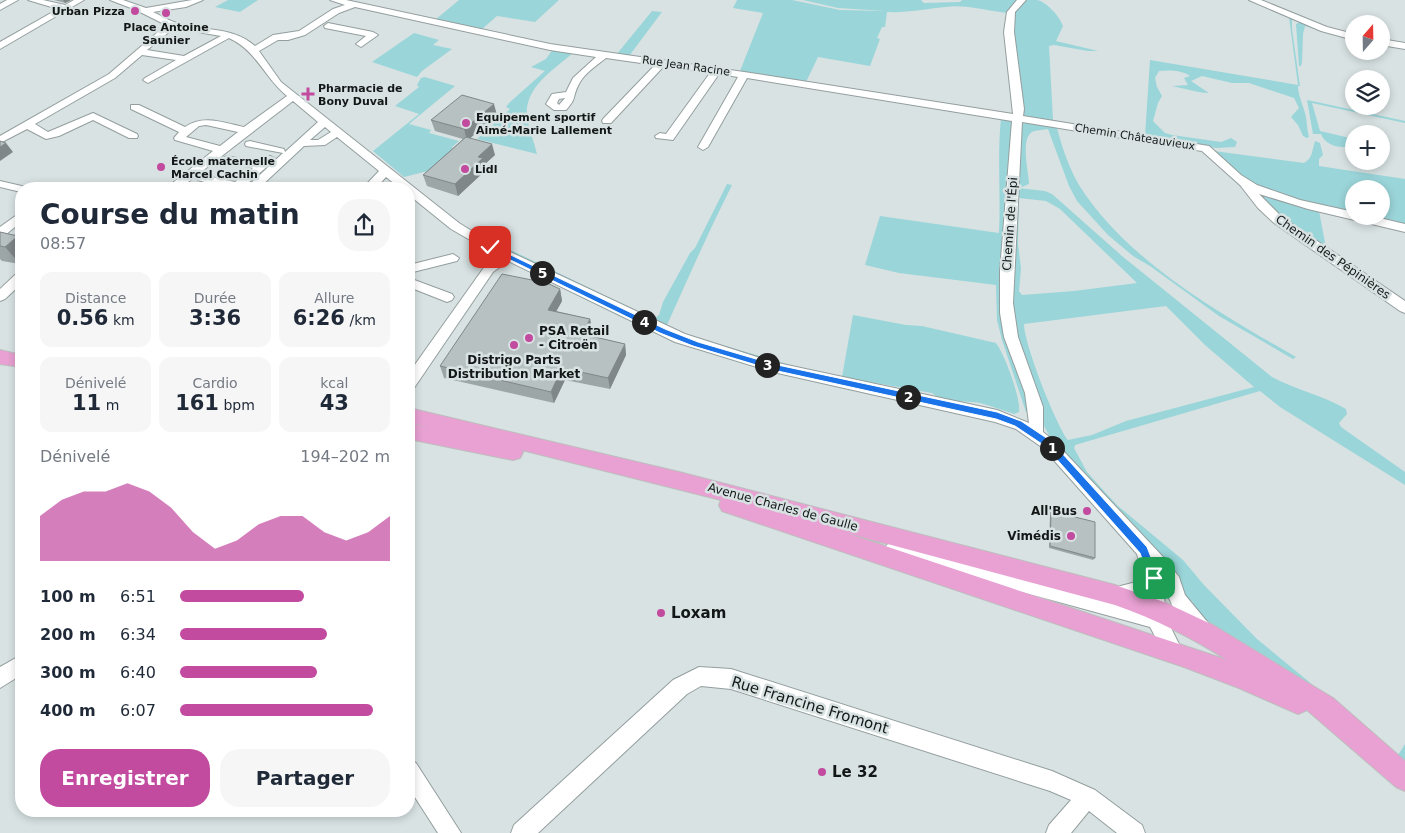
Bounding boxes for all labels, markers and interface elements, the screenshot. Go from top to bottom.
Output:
place label: Urban Pizza [52,5,125,18]
marker: Urban Pizza [129,5,141,17]
marker: Place Antoine Saunier [160,7,172,19]
north arrow [1345,15,1390,60]
map controls [1345,15,1390,225]
place label: Place Antoine Saunier [123,21,209,47]
street label: Rue Jean Racine [641,53,731,79]
button: layers [1345,70,1390,115]
place label: Pharmacie de Bony Duval [318,82,403,108]
marker: Pharmacie de Bony Duval [302,88,314,100]
place label: Equipement sportif Aimé-Marie Lallement [476,111,612,137]
marker: Equipement sportif Aimé-Marie Lallement [460,117,472,129]
street label: Chemin Châteauvieux [1074,121,1197,153]
button: + [1345,125,1390,170]
place label: École maternelle Marcel Cachin [171,155,275,181]
marker: École maternelle Marcel Cachin [155,161,167,173]
marker: Lidl [459,163,471,175]
place label: Lidl [475,163,497,176]
street label: Chemin de l'Épi [999,177,1020,271]
button: − [1345,180,1390,225]
text: Course du matin [40,198,300,231]
button: share [338,199,390,251]
street label: Chemin des Pépinières [1273,212,1393,302]
pin [469,226,511,268]
icon: check [476,233,504,261]
text: 08:57 [40,234,86,253]
pin: 5 [530,260,554,286]
text: 5 [538,265,547,281]
text: Distance [65,290,126,306]
text: Durée [194,290,236,306]
text: Allure [314,290,354,306]
text: 0.56 [57,306,108,330]
text: 3:36 [189,306,241,330]
text: 6:26 [293,306,345,330]
pin: 4 [632,310,656,334]
text: km [108,312,135,328]
text: /km [345,312,376,328]
text: 4 [640,314,649,330]
place label: PSA Retail - Citroën [539,324,609,352]
marker: PSA Retail - Citroën [523,332,535,344]
marker: Distrigo Parts Distribution Market [508,339,520,351]
pin: 3 [754,352,780,378]
place label: Distrigo Parts Distribution Market [448,353,580,381]
text: 3 [763,357,772,373]
text: Dénivelé [65,375,126,391]
text: Cardio [192,375,238,391]
text: kcal [320,375,348,391]
pin: 2 [896,384,920,410]
text: 2 [904,389,913,405]
text: 11 [72,391,101,415]
text: 161 [175,391,219,415]
text: 43 [320,391,349,415]
text: m [101,397,119,413]
text: bpm [219,397,255,413]
pin: 1 [1040,436,1064,460]
text: 1 [1048,440,1057,456]
text: Dénivelé [40,447,110,466]
text: 194–202 m [300,447,390,466]
street label: Avenue Charles de Gaulle [707,480,859,534]
place label: All'Bus [1031,504,1077,518]
marker: All'Bus [1081,505,1093,517]
place label: Vimédis [1007,529,1061,543]
marker: Vimédis [1065,530,1077,542]
pin [1133,557,1175,599]
icon: arrive [1140,564,1168,592]
text: 100 m [40,587,96,606]
text: 6:51 [120,587,156,606]
place label: Loxam [671,604,726,622]
marker: Loxam [655,607,667,619]
text: 200 m [40,625,96,644]
text: 6:34 [120,625,156,644]
text: 300 m [40,663,96,682]
text: 6:40 [120,663,156,682]
street label: Rue Francine Fromont [729,673,891,738]
text: 400 m [40,701,96,720]
text: 6:07 [120,701,156,720]
button: Enregistrer [40,749,210,807]
button: Partager [220,749,390,807]
place label: Le 32 [832,763,878,781]
marker: Le 32 [816,766,828,778]

